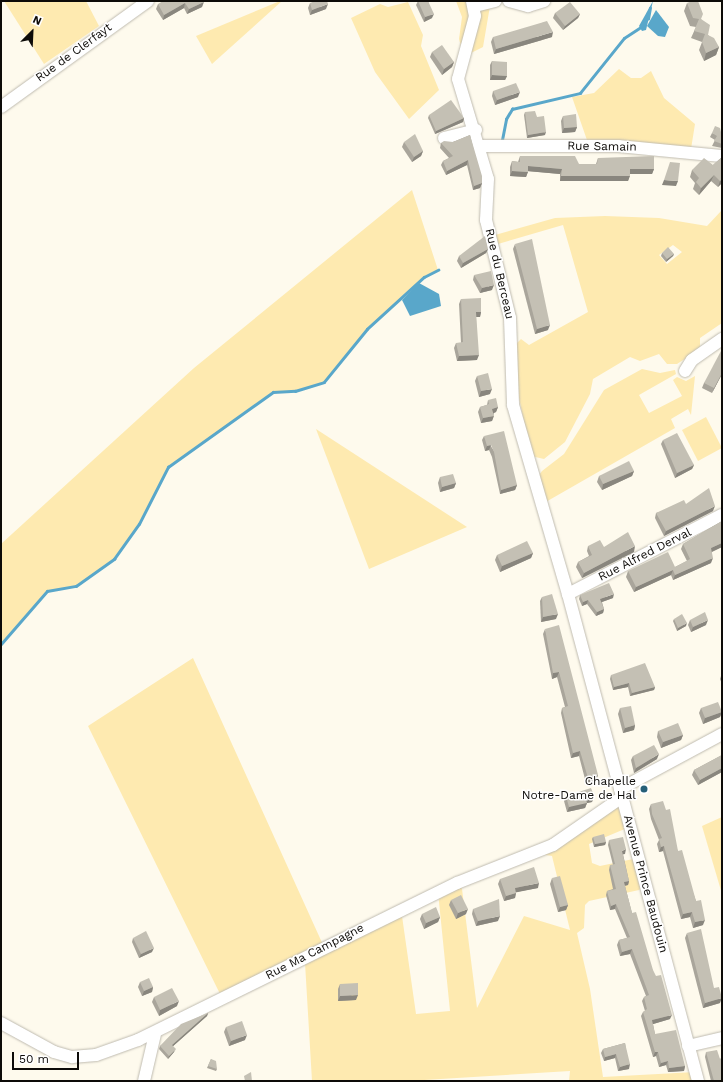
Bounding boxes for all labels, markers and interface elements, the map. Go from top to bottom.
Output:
north arrow [12,12,52,52]
text: N [31,13,43,28]
street label: Rue de Clerfayt [33,21,115,85]
street label: Rue Samain [567,139,637,155]
street label: Rue du Berceau [482,227,516,321]
street label: Rue Alfred Derval [596,525,694,585]
place label: Chapelle Notre-Dame de Hal [522,775,636,803]
marker: Chapelle Notre-Dame de Hal [639,784,649,794]
street label: Avenue Prince Baudouin [620,814,670,954]
street label: Rue Ma Campagne [263,921,367,983]
scale bar [14,1044,81,1070]
text: 50 m [19,1052,49,1066]

